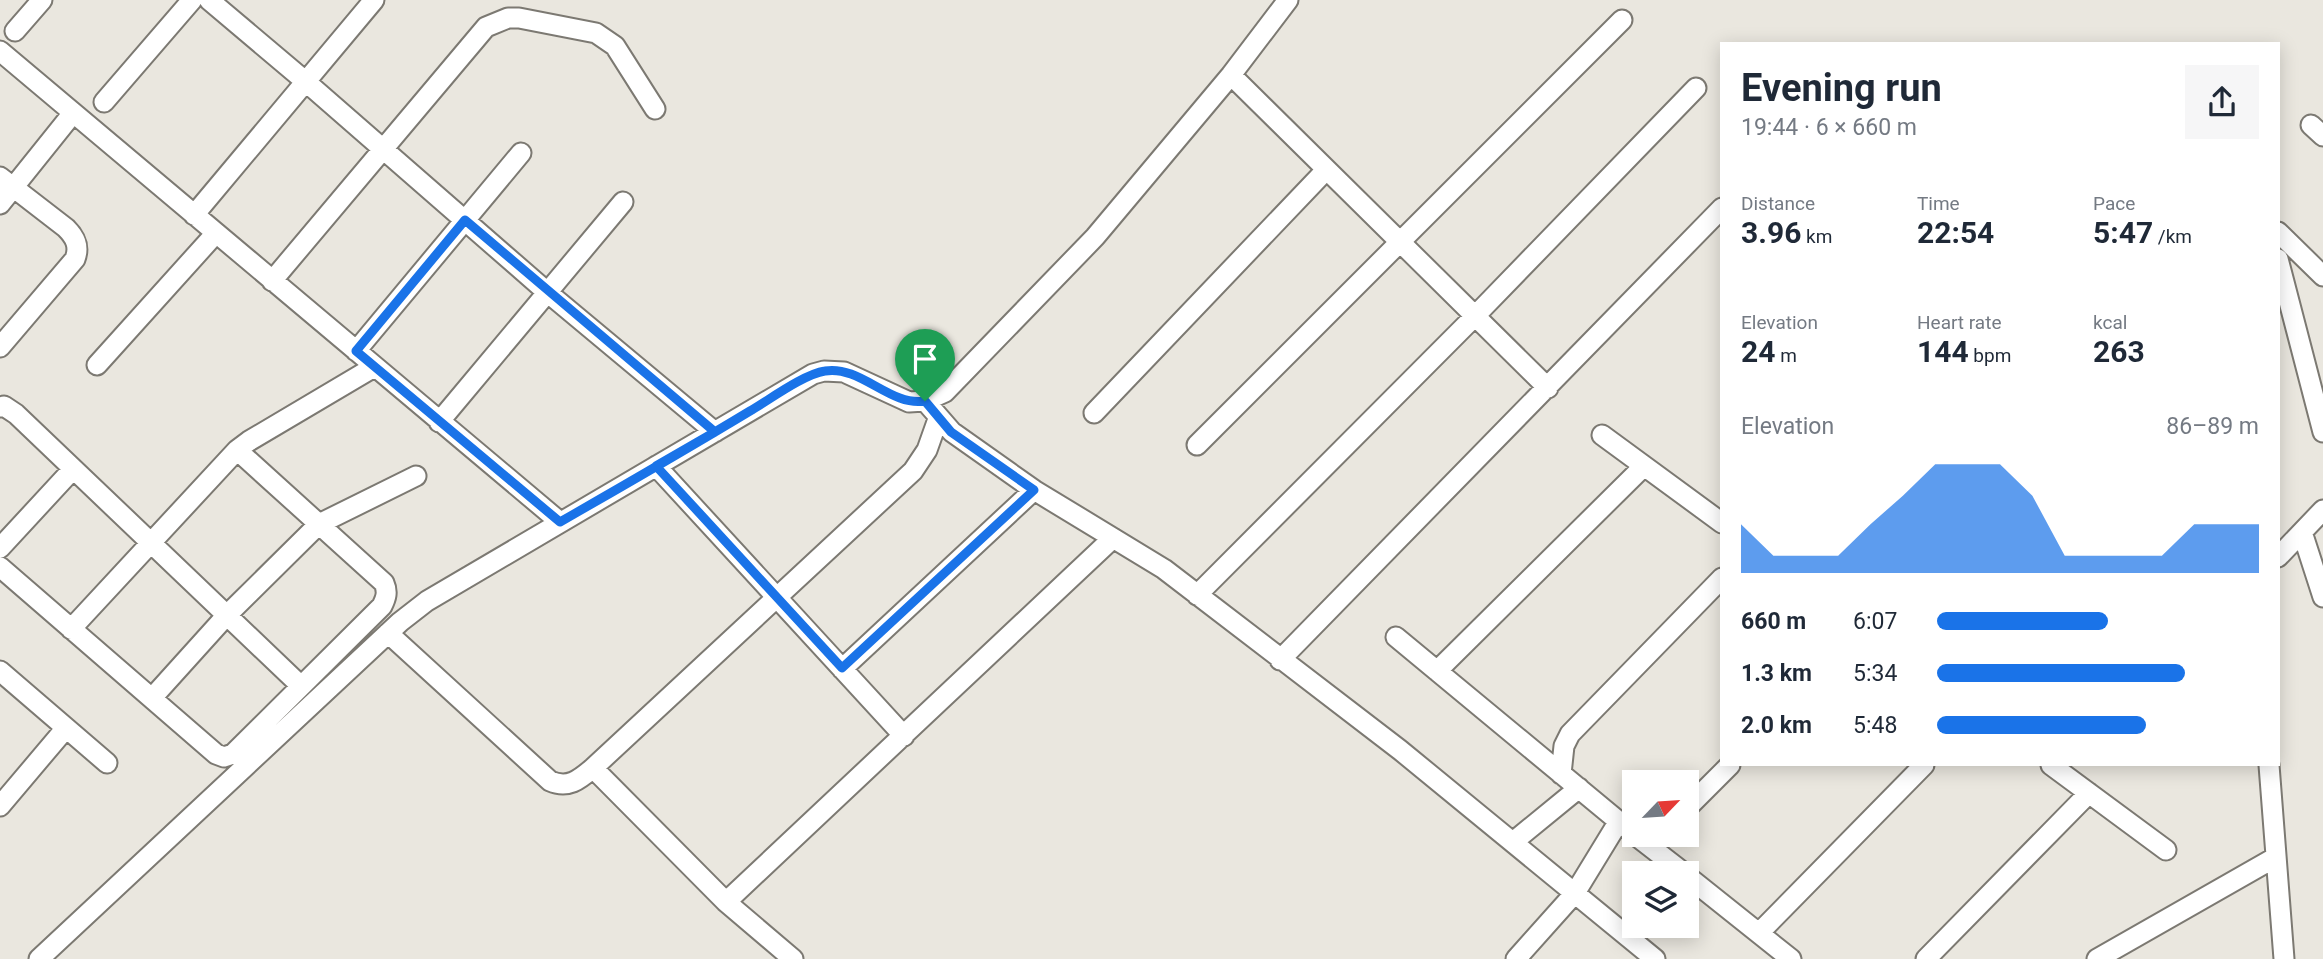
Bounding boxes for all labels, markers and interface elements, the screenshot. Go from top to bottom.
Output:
button: share [2185,65,2259,139]
text: Evening run [1741,66,1942,110]
text: 19:44 · 6 × 660 m [1741,114,1917,141]
text: Distance [1741,192,1815,215]
text: Time [1917,192,1960,215]
text: Pace [2093,192,2135,215]
text: 3.96 [1741,215,1801,250]
text: 22:54 [1917,215,1994,250]
text: 5:47 [2093,215,2153,250]
text: km [1801,225,1832,248]
text: /km [2153,225,2192,248]
text: Elevation [1741,311,1818,334]
text: Heart rate [1917,311,2002,334]
text: kcal [2093,311,2127,334]
pin [895,329,955,401]
text: 24 [1741,334,1775,369]
text: 144 [1917,334,1969,369]
text: 263 [2093,334,2145,369]
icon: arrive [906,340,944,378]
text: m [1775,344,1797,367]
text: bpm [1969,344,2011,367]
text: Elevation [1741,413,1834,440]
text: 86–89 m [2166,413,2259,440]
text: 660 m [1741,608,1806,635]
text: 6:07 [1853,608,1897,635]
text: 1.3 km [1741,660,1812,687]
text: 5:34 [1853,660,1897,687]
text: 2.0 km [1741,712,1812,739]
text: 5:48 [1853,712,1897,739]
north arrow [1622,770,1699,847]
map controls [1622,770,1699,938]
button: layers [1622,861,1699,938]

